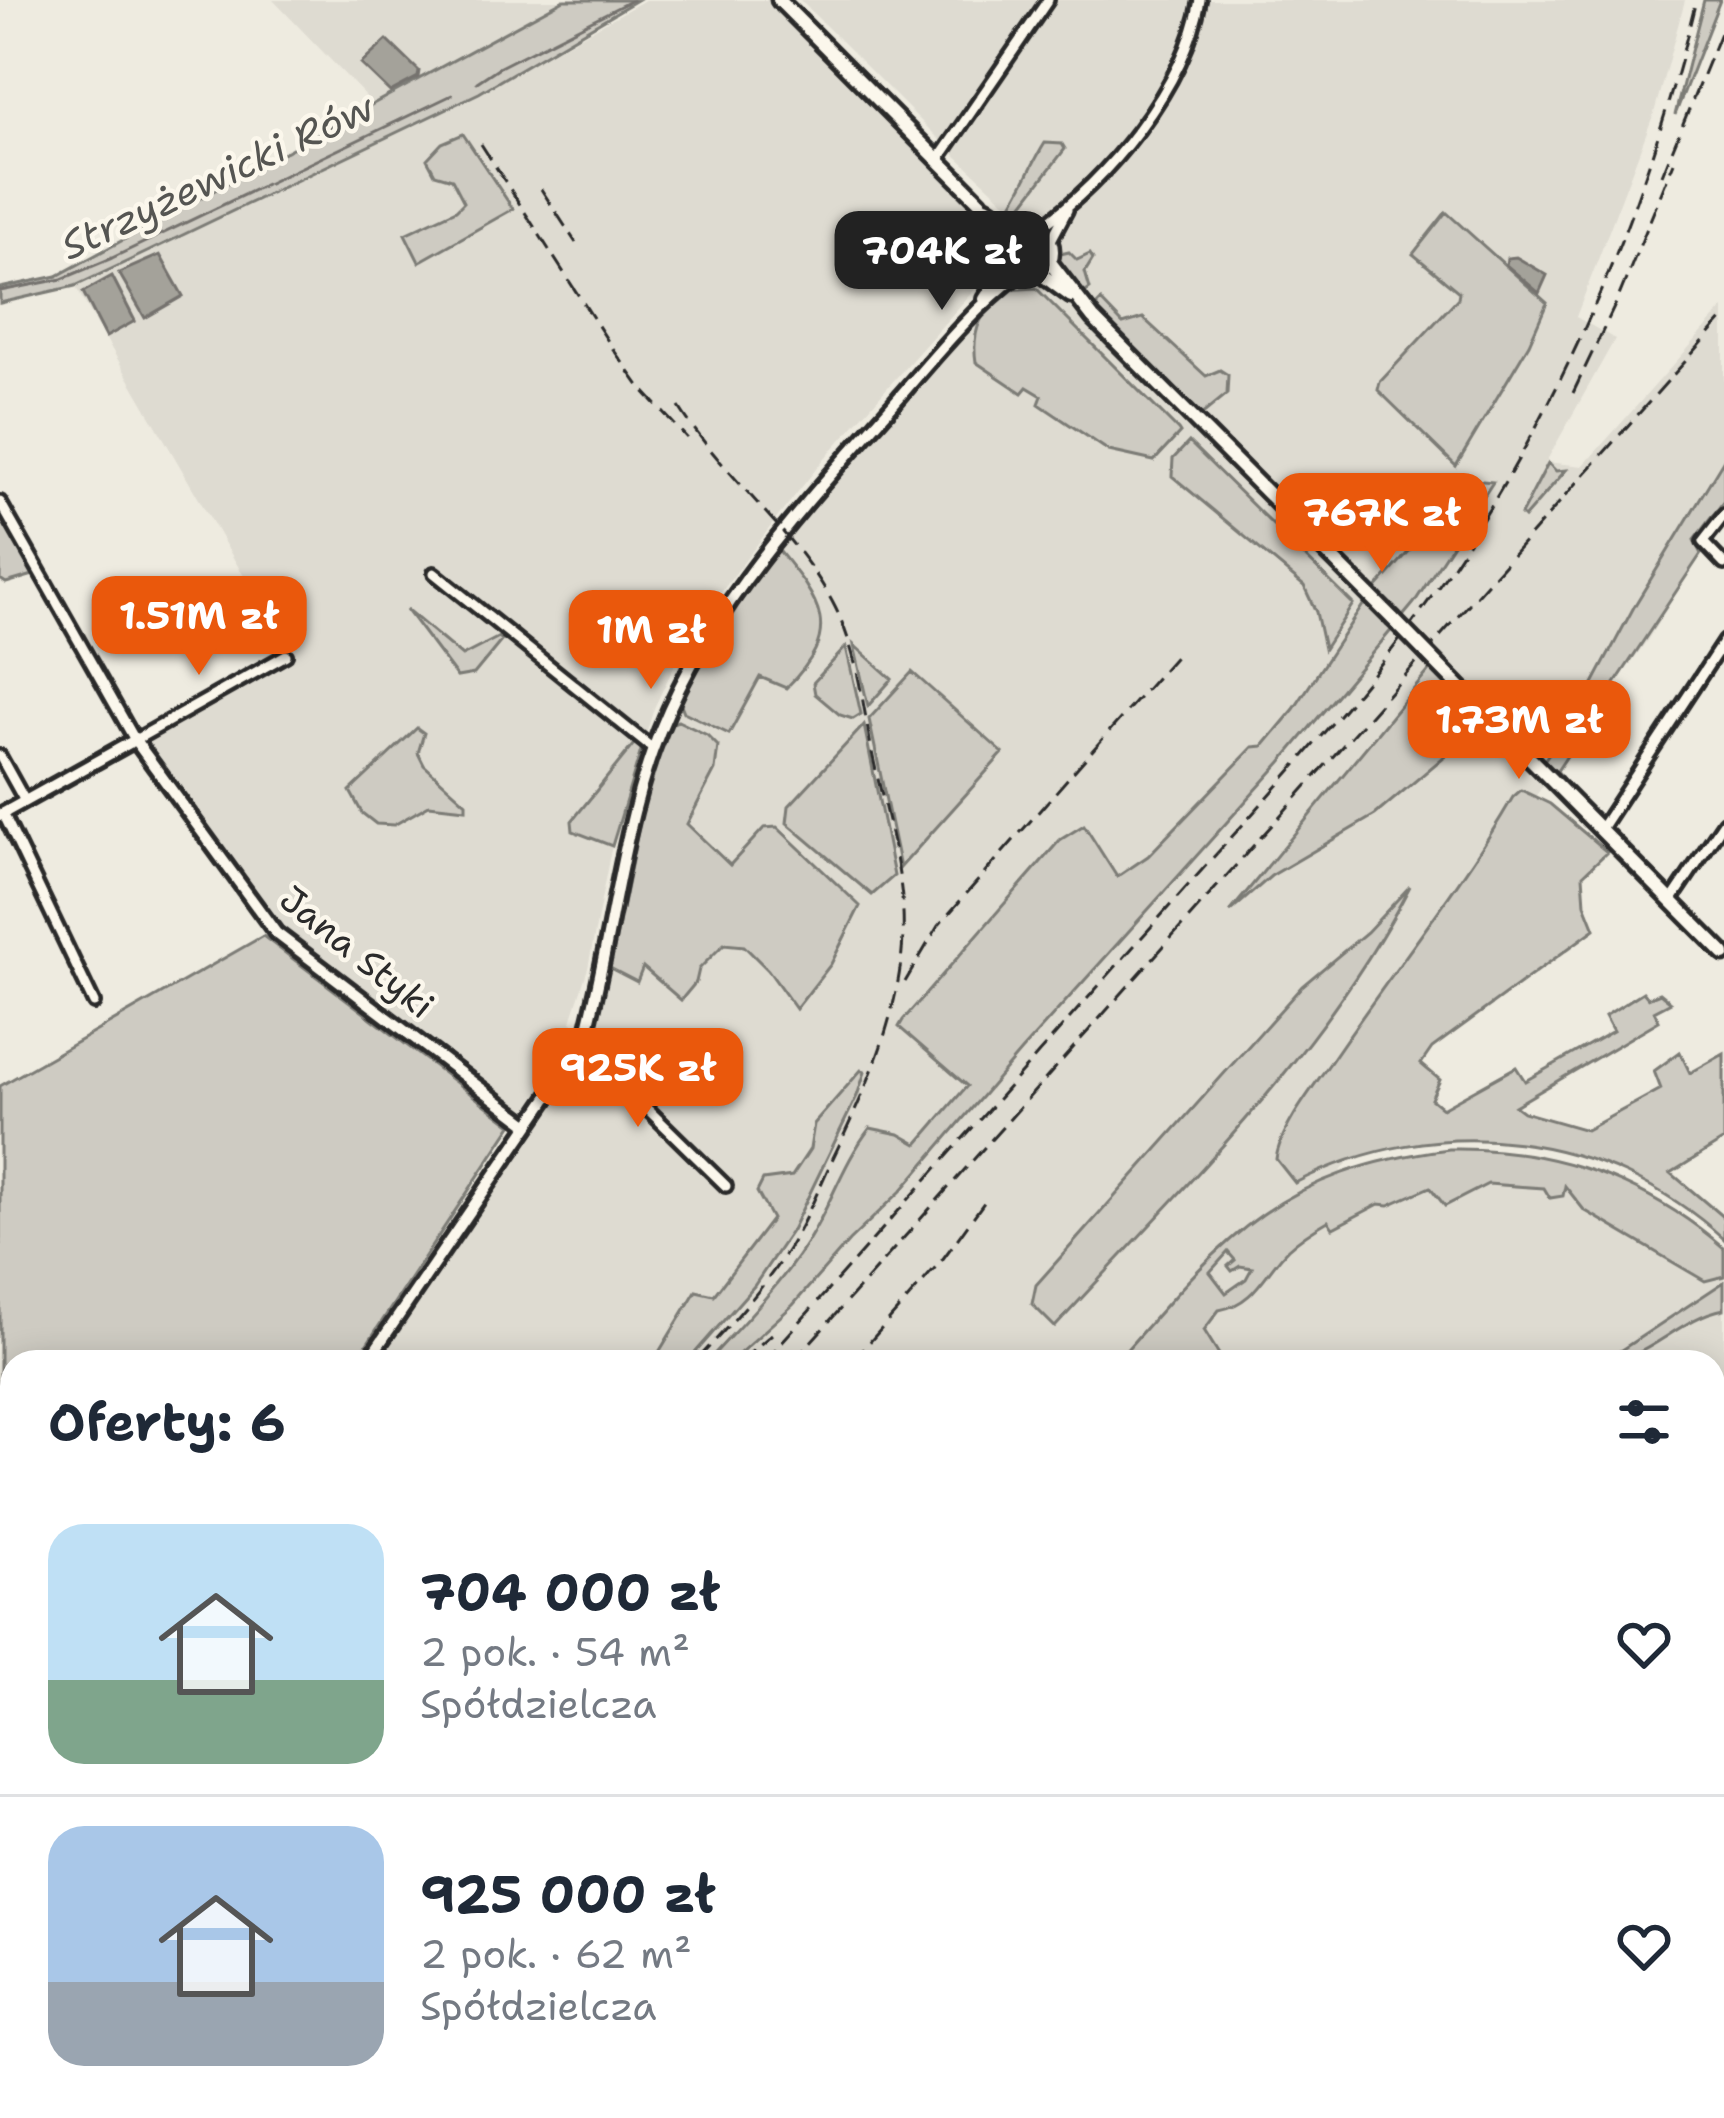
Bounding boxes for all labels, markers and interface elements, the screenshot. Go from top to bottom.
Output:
water label: Strzyżewicki Rów [52,80,383,271]
pin: 704K zł [831,211,1053,313]
text: 704K zł [862,224,1022,276]
pin: 767K zł [1271,473,1493,575]
text: 767K zł [1303,486,1461,538]
pin: 1.51M zł [75,576,323,678]
text: 1.51M zł [119,589,279,641]
pin: 1M zł [567,590,735,692]
text: 1M zł [596,603,706,655]
pin: 1.73M zł [1395,680,1643,782]
text: 1.73M zł [1435,693,1603,745]
street label: Jana Styki [269,875,445,1029]
pin: 925K zł [527,1028,749,1130]
text: 925K zł [559,1041,717,1093]
text: Oferty: 6 [48,1388,286,1456]
icon: filters [1611,1389,1677,1455]
text: 704 000 zł [420,1558,720,1626]
icon: home [144,1572,288,1716]
icon: heart [1611,1611,1677,1677]
text: 2 pok. · 54 m² [420,1626,690,1678]
text: Spółdzielcza [420,1678,656,1730]
text: 925 000 zł [420,1860,716,1928]
icon: home [144,1874,288,2018]
icon: heart [1611,1913,1677,1979]
text: 2 pok. · 62 m² [420,1928,692,1980]
text: Spółdzielcza [420,1980,656,2032]

